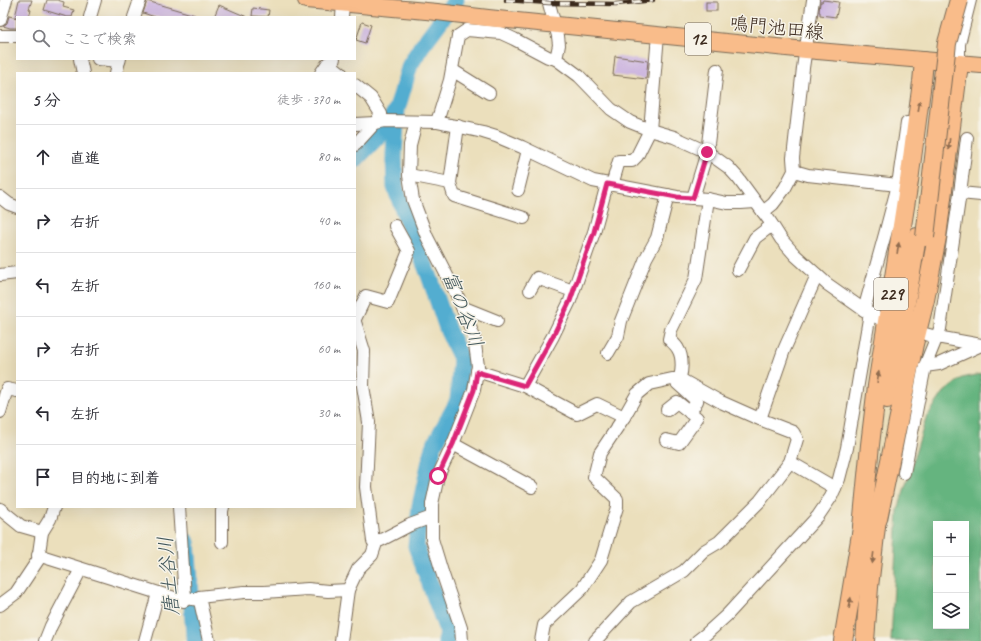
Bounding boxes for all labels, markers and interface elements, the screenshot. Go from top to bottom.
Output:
street label: 鳴門池田線 [728,11,825,45]
search box [16,16,356,60]
road number: 12 [685,23,711,55]
icon: search [30,27,52,49]
text: ここで検索 [62,30,137,49]
text: 5 分 [32,90,61,111]
text: 徒歩 · 370 m [277,92,340,108]
one-way arrow [916,100,922,112]
one-way arrow [946,138,952,150]
route end [698,143,716,161]
icon: ahead [32,146,54,168]
text: 直進 [70,149,100,168]
text: 80 m [318,149,340,165]
icon: right [32,210,54,232]
text: 右折 [70,213,100,232]
text: 40 m [318,213,340,229]
one-way arrow [895,242,901,255]
water label: 富の谷川 [437,267,489,351]
icon: left [32,274,54,296]
text: 左折 [70,277,100,296]
text: 160 m [312,277,340,293]
road number: 229 [874,278,908,310]
icon: right [32,338,54,360]
text: 右折 [70,341,100,360]
text: 60 m [318,341,340,357]
one-way arrow [876,371,882,383]
icon: left [32,402,54,424]
text: 左折 [70,405,100,424]
text: 30 m [318,405,340,421]
icon: arrive [32,466,54,488]
route start [429,467,447,485]
text: 目的地に到着 [70,469,160,488]
map controls [933,521,969,629]
button: + [933,521,969,557]
water label: 唐土谷川 [153,535,184,617]
one-way arrow [870,552,876,564]
button: − [933,557,969,593]
button: layers [933,593,969,629]
one-way arrow [847,596,853,609]

